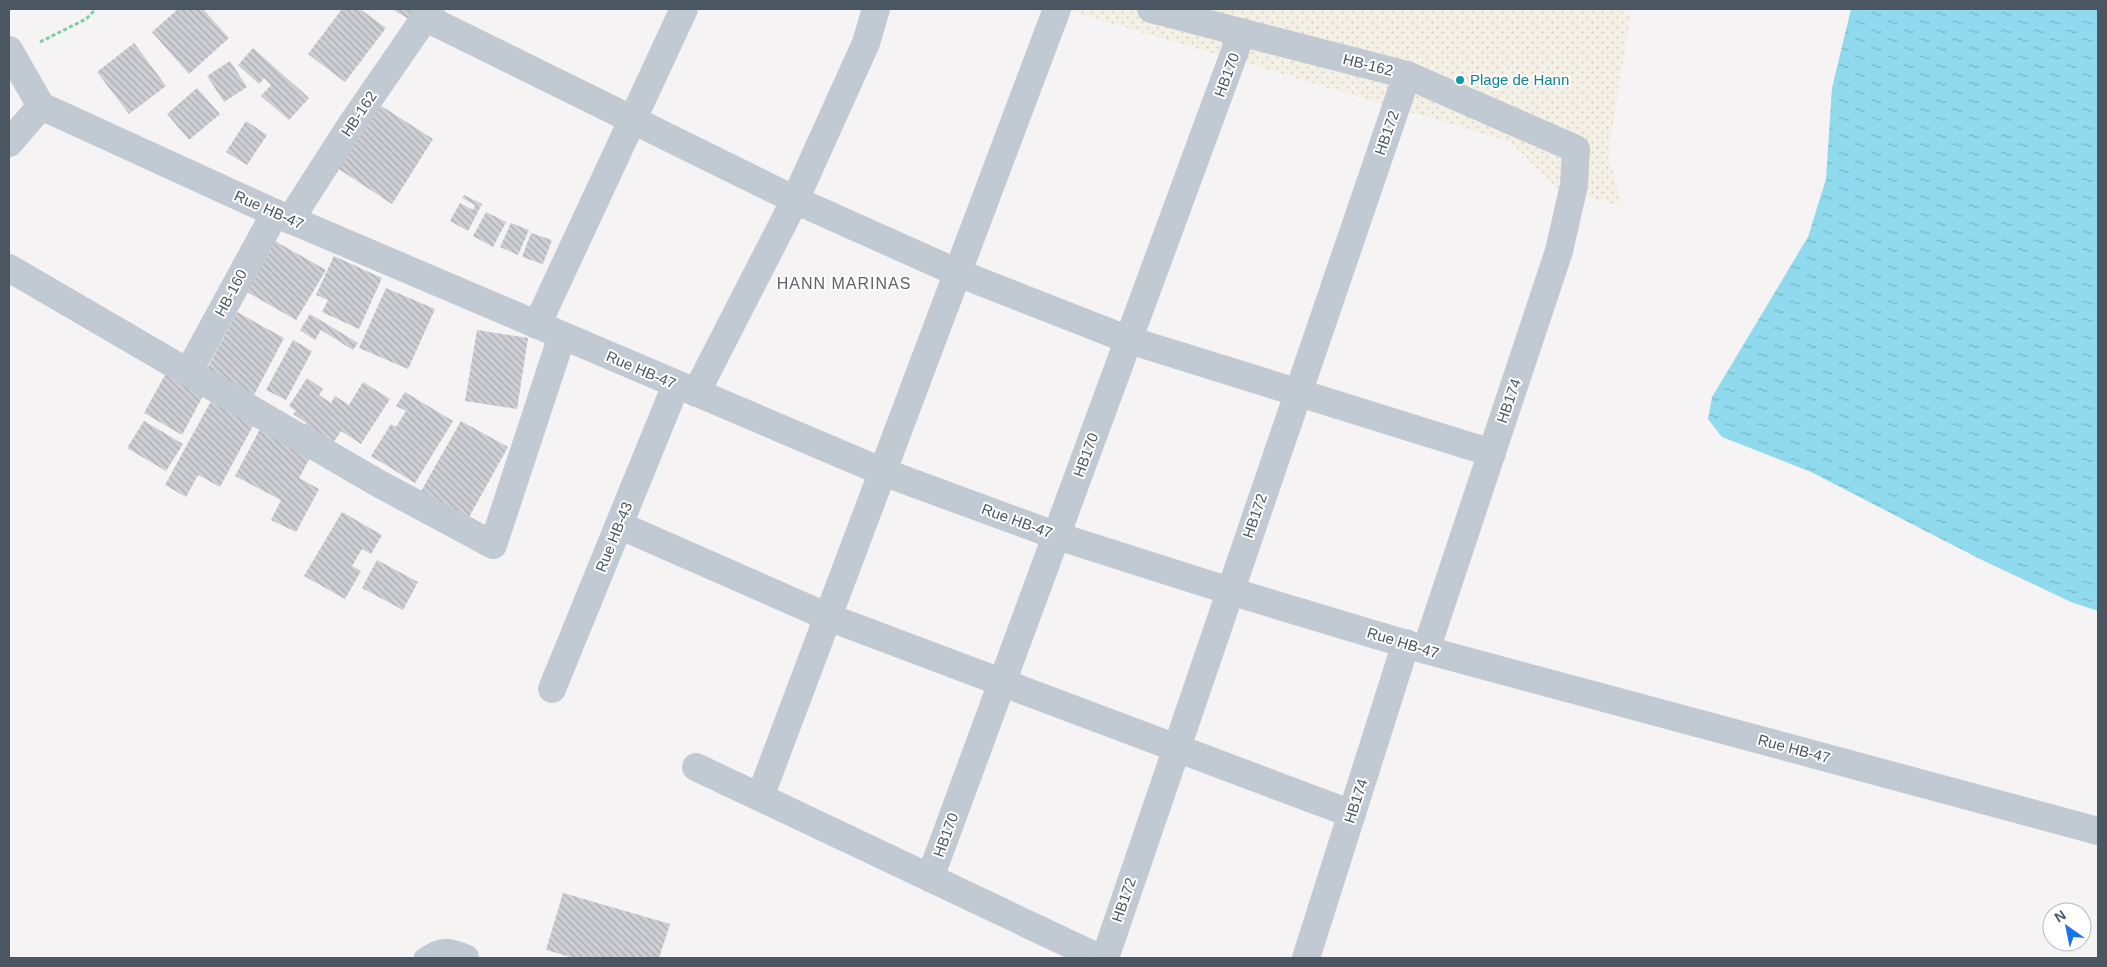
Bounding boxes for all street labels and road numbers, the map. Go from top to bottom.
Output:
street label: HB170 [1211,50,1242,99]
street label: HB-162 [1341,50,1395,79]
street label: HB-162 [337,88,380,140]
street label: HB172 [1371,108,1402,157]
street label: Rue HB-47 [232,187,307,232]
street label: HB-160 [211,266,250,319]
street label: Rue HB-47 [604,347,679,392]
street label: HB174 [1493,376,1524,425]
street label: HB170 [1070,430,1101,479]
street label: HB172 [1239,491,1270,540]
street label: Rue HB-43 [592,499,635,574]
street label: Rue HB-47 [979,500,1055,541]
street label: Rue HB-47 [1365,624,1441,661]
street label: Rue HB-47 [1756,731,1832,766]
street label: HB174 [1340,776,1371,825]
street label: HB170 [930,810,961,859]
street label: HB172 [1108,875,1139,924]

